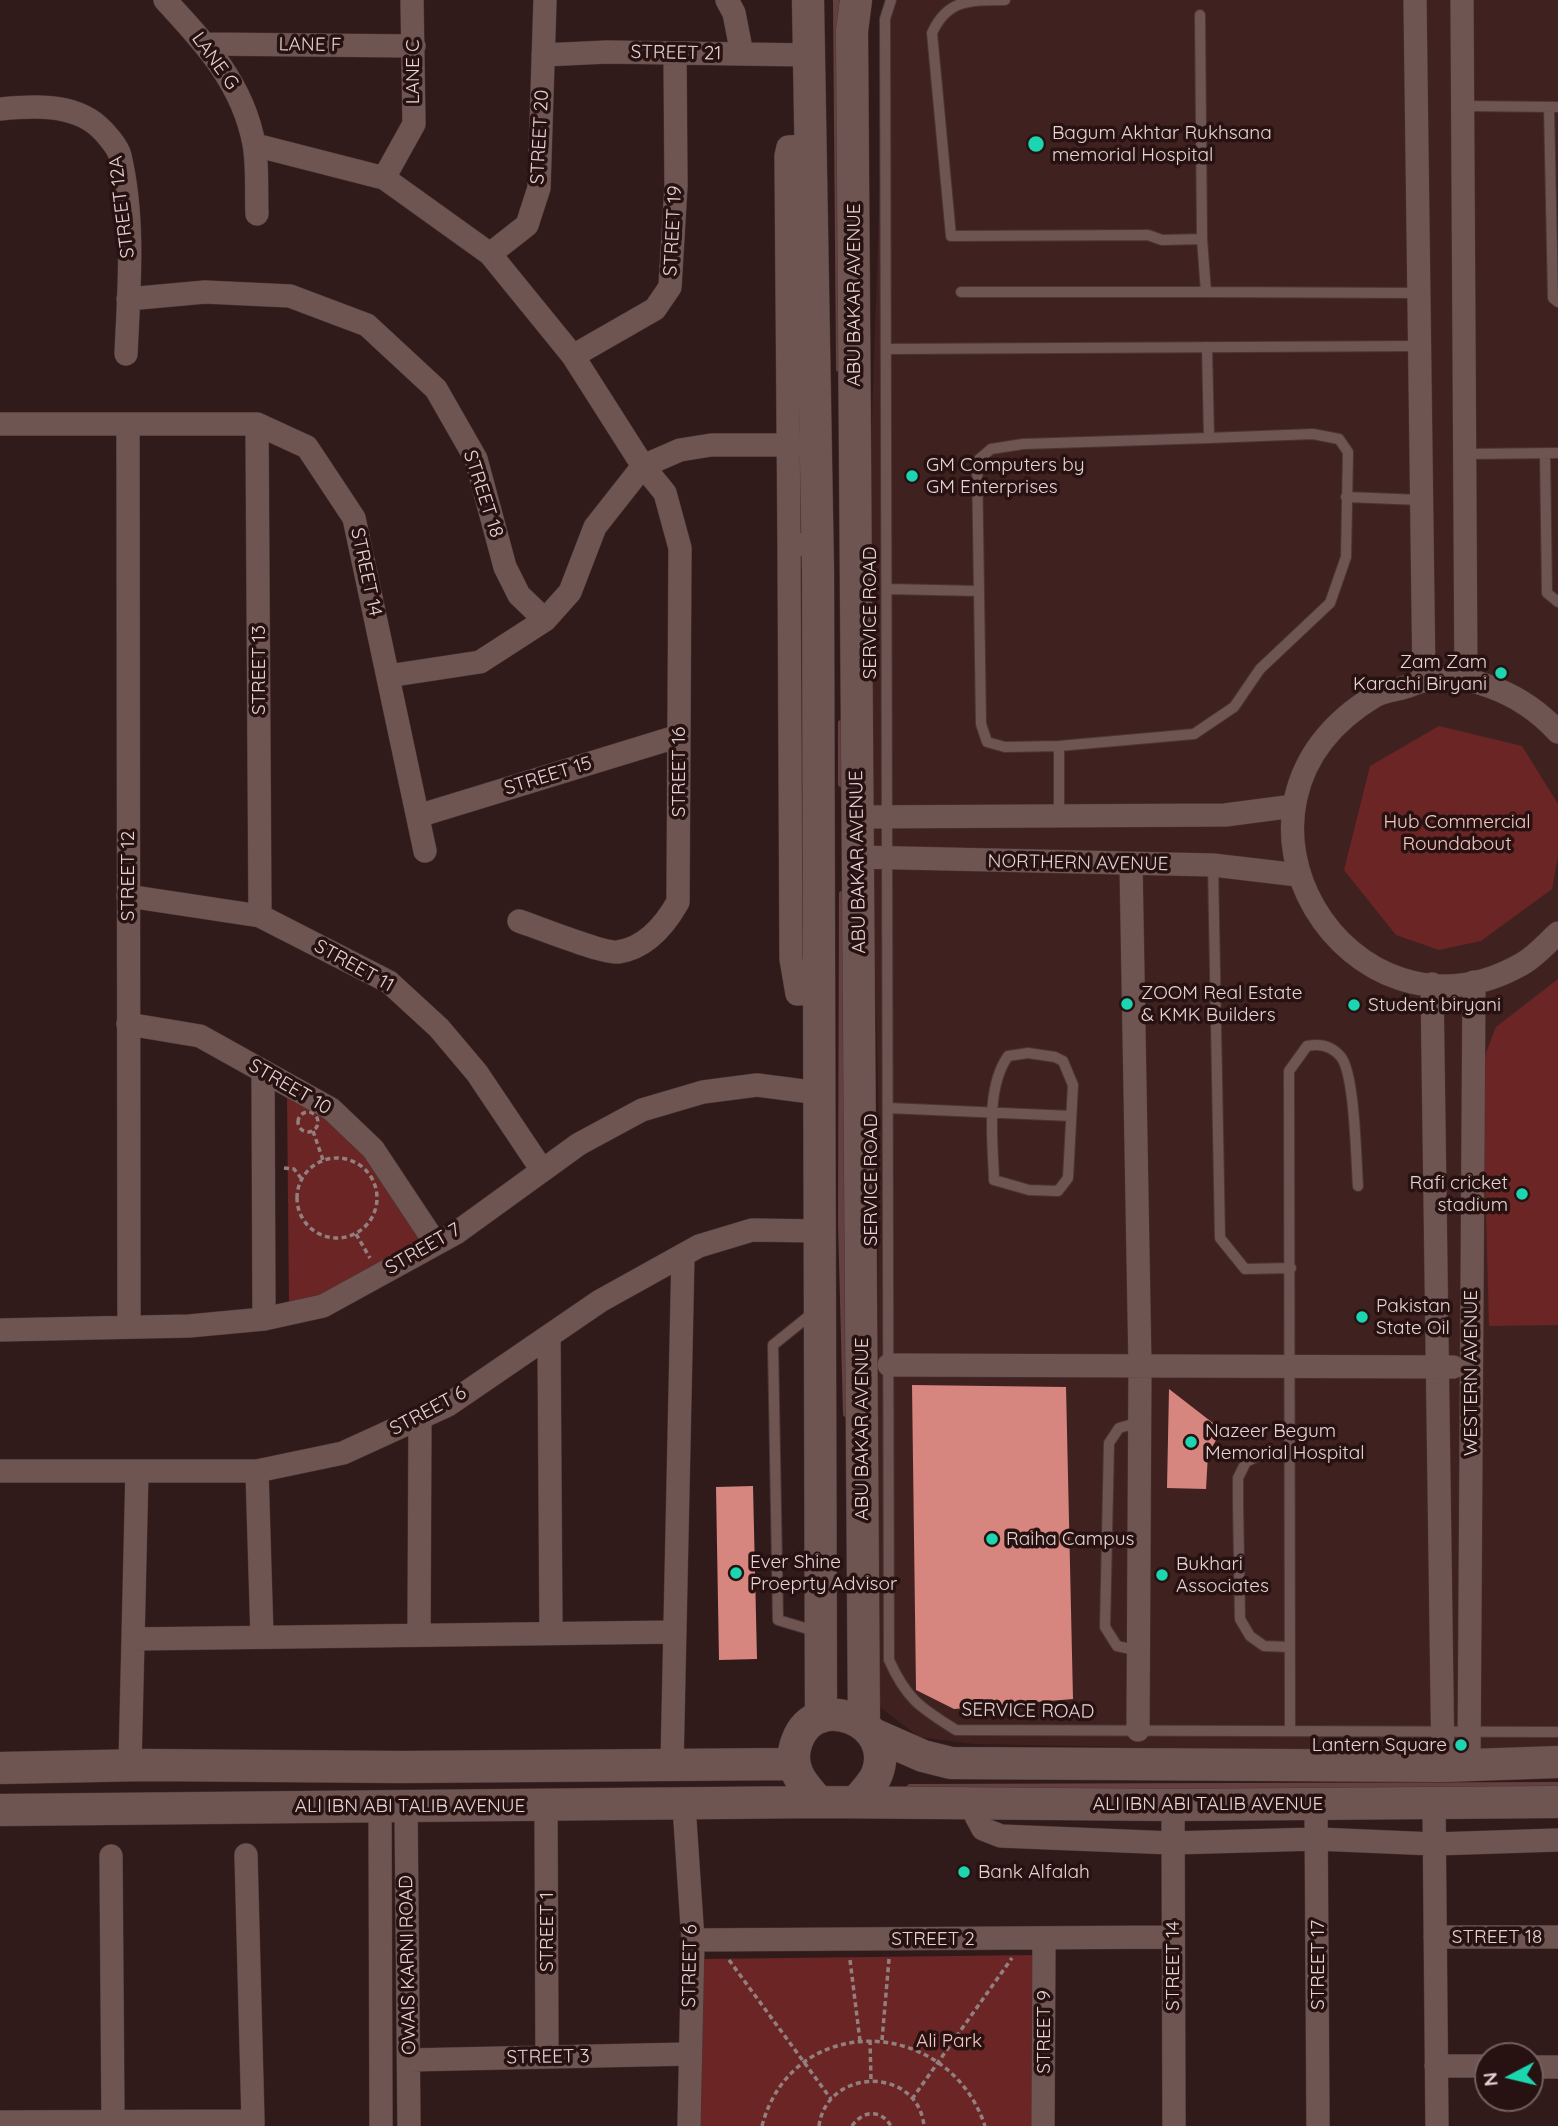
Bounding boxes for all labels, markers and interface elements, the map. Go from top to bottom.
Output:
street label: LANE G [187,28,243,94]
street label: LANE F [278,33,342,57]
street label: LANE C [402,40,424,104]
street label: STREET 21 [630,41,722,65]
street label: STREET 20 [526,89,554,185]
place label: Bagum Akhtar Rukhsana memorial Hospital [1052,122,1272,166]
marker: Bagum Akhtar Rukhsana memorial Hospital [1026,134,1046,154]
street label: STREET 12A [104,155,140,259]
street label: STREET 19 [659,185,687,277]
street label: ABU BAKAR AVENUE [843,203,865,387]
street label: STREET 18 [458,447,508,541]
place label: GM Computers by GM Enterprises [926,454,1084,498]
marker: GM Computers by GM Enterprises [904,468,920,484]
street label: STREET 14 [346,526,386,618]
street label: SERVICE ROAD [859,547,881,679]
street label: STREET 13 [248,625,270,715]
place label: Zam Zam Karachi Biryani [1353,651,1487,695]
marker: Zam Zam Karachi Biryani [1493,665,1509,681]
street label: STREET 16 [668,727,690,817]
street label: STREET 15 [501,752,595,800]
street label: ABU BAKAR AVENUE [845,770,871,954]
park label: Hub Commercial Roundabout [1383,811,1531,855]
street label: STREET 12 [117,831,139,921]
street label: NORTHERN AVENUE [987,850,1169,876]
street label: STREET 11 [310,935,398,997]
place label: ZOOM Real Estate & KMK Builders [1141,982,1302,1026]
place label: Student biryani [1368,994,1501,1016]
marker: ZOOM Real Estate & KMK Builders [1119,996,1135,1012]
marker: Student biryani [1346,997,1362,1013]
street label: STREET 10 [245,1054,335,1120]
street label: SERVICE ROAD [860,1114,882,1246]
place label: Rafi cricket stadium [1410,1172,1508,1216]
marker: Rafi cricket stadium [1514,1186,1530,1202]
street label: STREET 7 [381,1218,465,1280]
street label: WESTERN AVENUE [1460,1290,1482,1456]
place label: Pakistan State Oil [1376,1295,1451,1339]
marker: Pakistan State Oil [1354,1309,1370,1325]
street label: ABU BAKAR AVENUE [851,1337,873,1521]
street label: STREET 6 [386,1381,470,1441]
place label: Nazeer Begum Memorial Hospital [1205,1420,1365,1464]
marker: Nazeer Begum Memorial Hospital [1183,1434,1199,1450]
place label: Raiha Campus [1006,1528,1134,1550]
marker: Raiha Campus [984,1531,1000,1547]
place label: Ever Shine Proeprty Advisor [750,1551,897,1595]
place label: Bukhari Associates [1176,1553,1269,1597]
marker: Ever Shine Proeprty Advisor [728,1565,744,1581]
marker: Bukhari Associates [1154,1567,1170,1583]
street label: SERVICE ROAD [961,1698,1095,1724]
place label: Lantern Square [1312,1734,1447,1756]
marker: Lantern Square [1453,1737,1469,1753]
street label: ALI IBN ABI TALIB AVENUE [1093,1793,1323,1815]
street label: ALI IBN ABI TALIB AVENUE [295,1795,525,1817]
place label: Bank Alfalah [978,1861,1090,1883]
marker: Bank Alfalah [956,1864,972,1880]
street label: OWAIS KARNI ROAD [395,1875,421,2055]
street label: STREET 1 [536,1892,558,1972]
street label: STREET 17 [1307,1920,1329,2010]
street label: STREET 14 [1162,1921,1184,2011]
street label: STREET 6 [678,1924,702,2008]
street label: STREET 18 [1452,1926,1542,1948]
street label: STREET 2 [891,1928,975,1950]
street label: STREET 9 [1033,1990,1055,2074]
park label: Ali Park [916,2030,982,2052]
north arrow [1474,2042,1544,2112]
street label: STREET 3 [506,2045,590,2069]
text: N [1477,2071,1503,2088]

